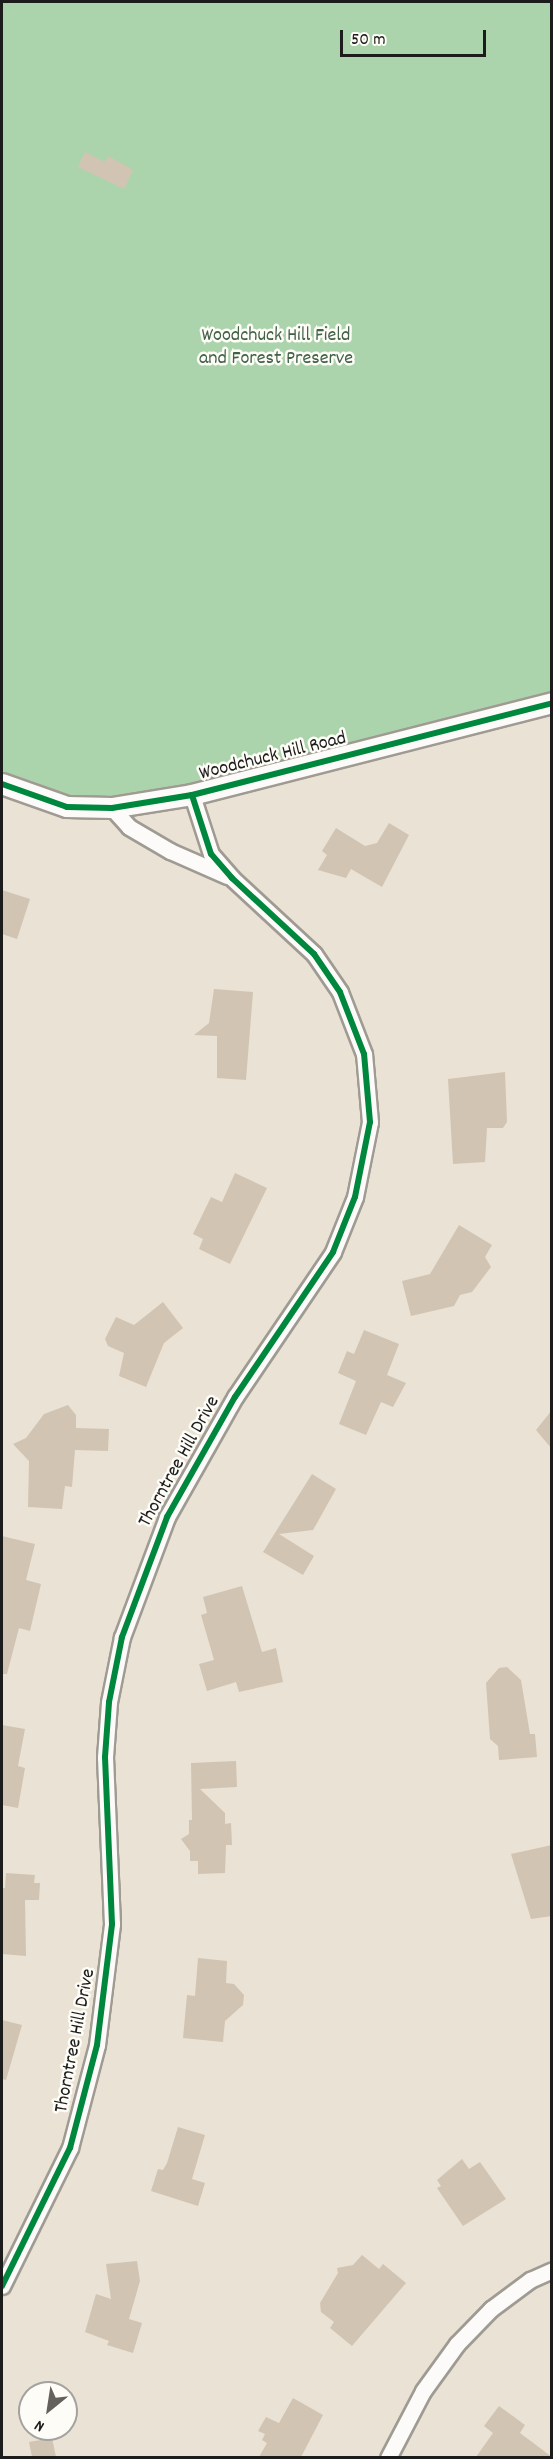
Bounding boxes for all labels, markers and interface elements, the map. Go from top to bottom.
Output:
scale bar [343,18,488,56]
text: 50 m [351,28,386,53]
park label: Woodchuck Hill Field and Forest Preserve [199,324,353,371]
street label: Woodchuck Hill Road [197,727,349,787]
street label: Thorntree Hill Drive [134,1392,226,1532]
street label: Thorntree Hill Drive [50,1967,102,2115]
north arrow [18,2381,78,2441]
text: N [31,2413,49,2437]

